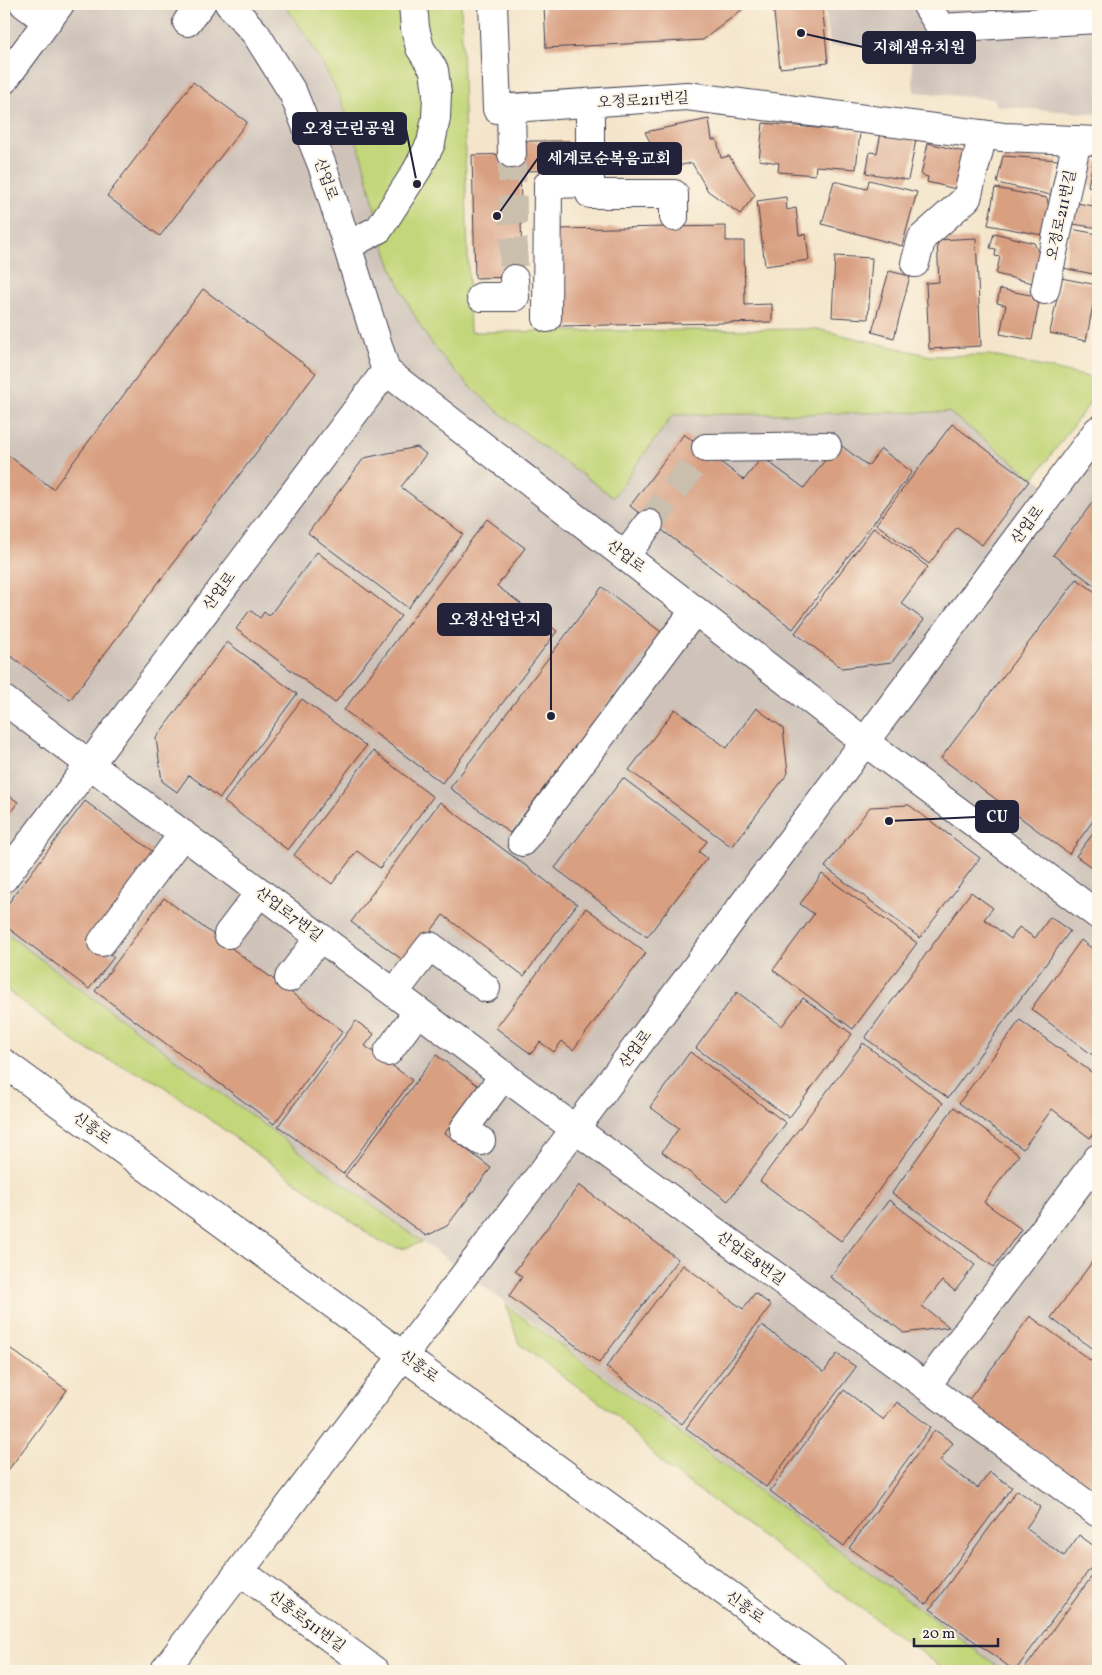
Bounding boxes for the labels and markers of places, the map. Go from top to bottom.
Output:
callout: 지혜샘유치원 [863,32,975,63]
callout: 오정근린공원 [293,113,406,144]
callout: 세계로순복음교회 [538,143,681,174]
callout: 오정산업단지 [438,604,551,635]
callout: CU [976,801,1018,832]

